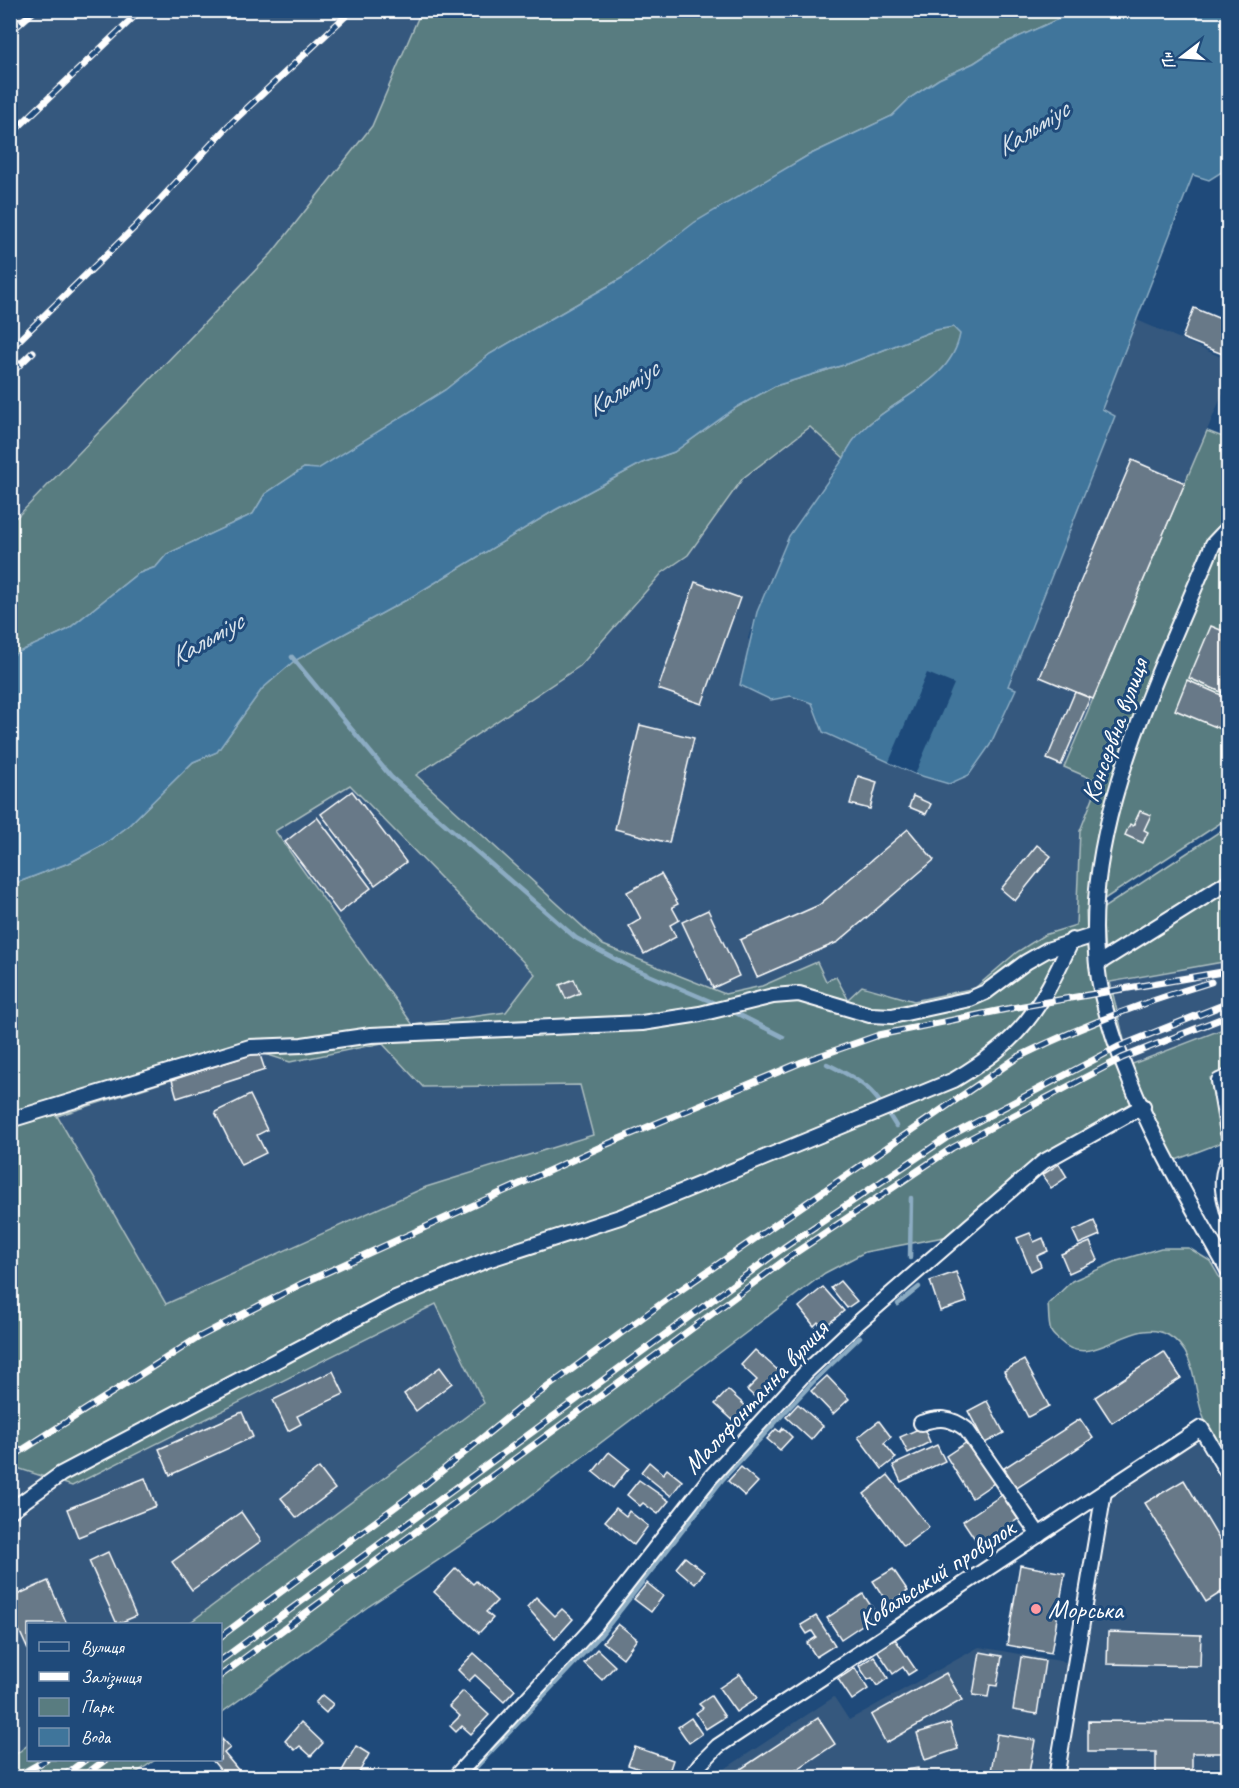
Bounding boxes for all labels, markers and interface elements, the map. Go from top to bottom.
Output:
north arrow [1152,27,1212,87]
text: Пн [1156,49,1181,72]
water label: Кальміус [989,91,1078,164]
water label: Кальміус [579,350,668,424]
water label: Кальміус [163,603,252,674]
street label: Консервна вулиця [1073,652,1156,806]
street label: Малофонтанна вулиця [676,1312,836,1481]
street label: Ковальський провулок [852,1510,1023,1637]
place label: Морська [1048,1593,1124,1626]
marker: Морська [1029,1602,1043,1616]
legend [27,1623,222,1761]
text: Вулиця [81,1636,125,1658]
text: Залізниця [81,1666,142,1689]
text: Парк [81,1696,115,1718]
text: Вода [81,1726,112,1748]

